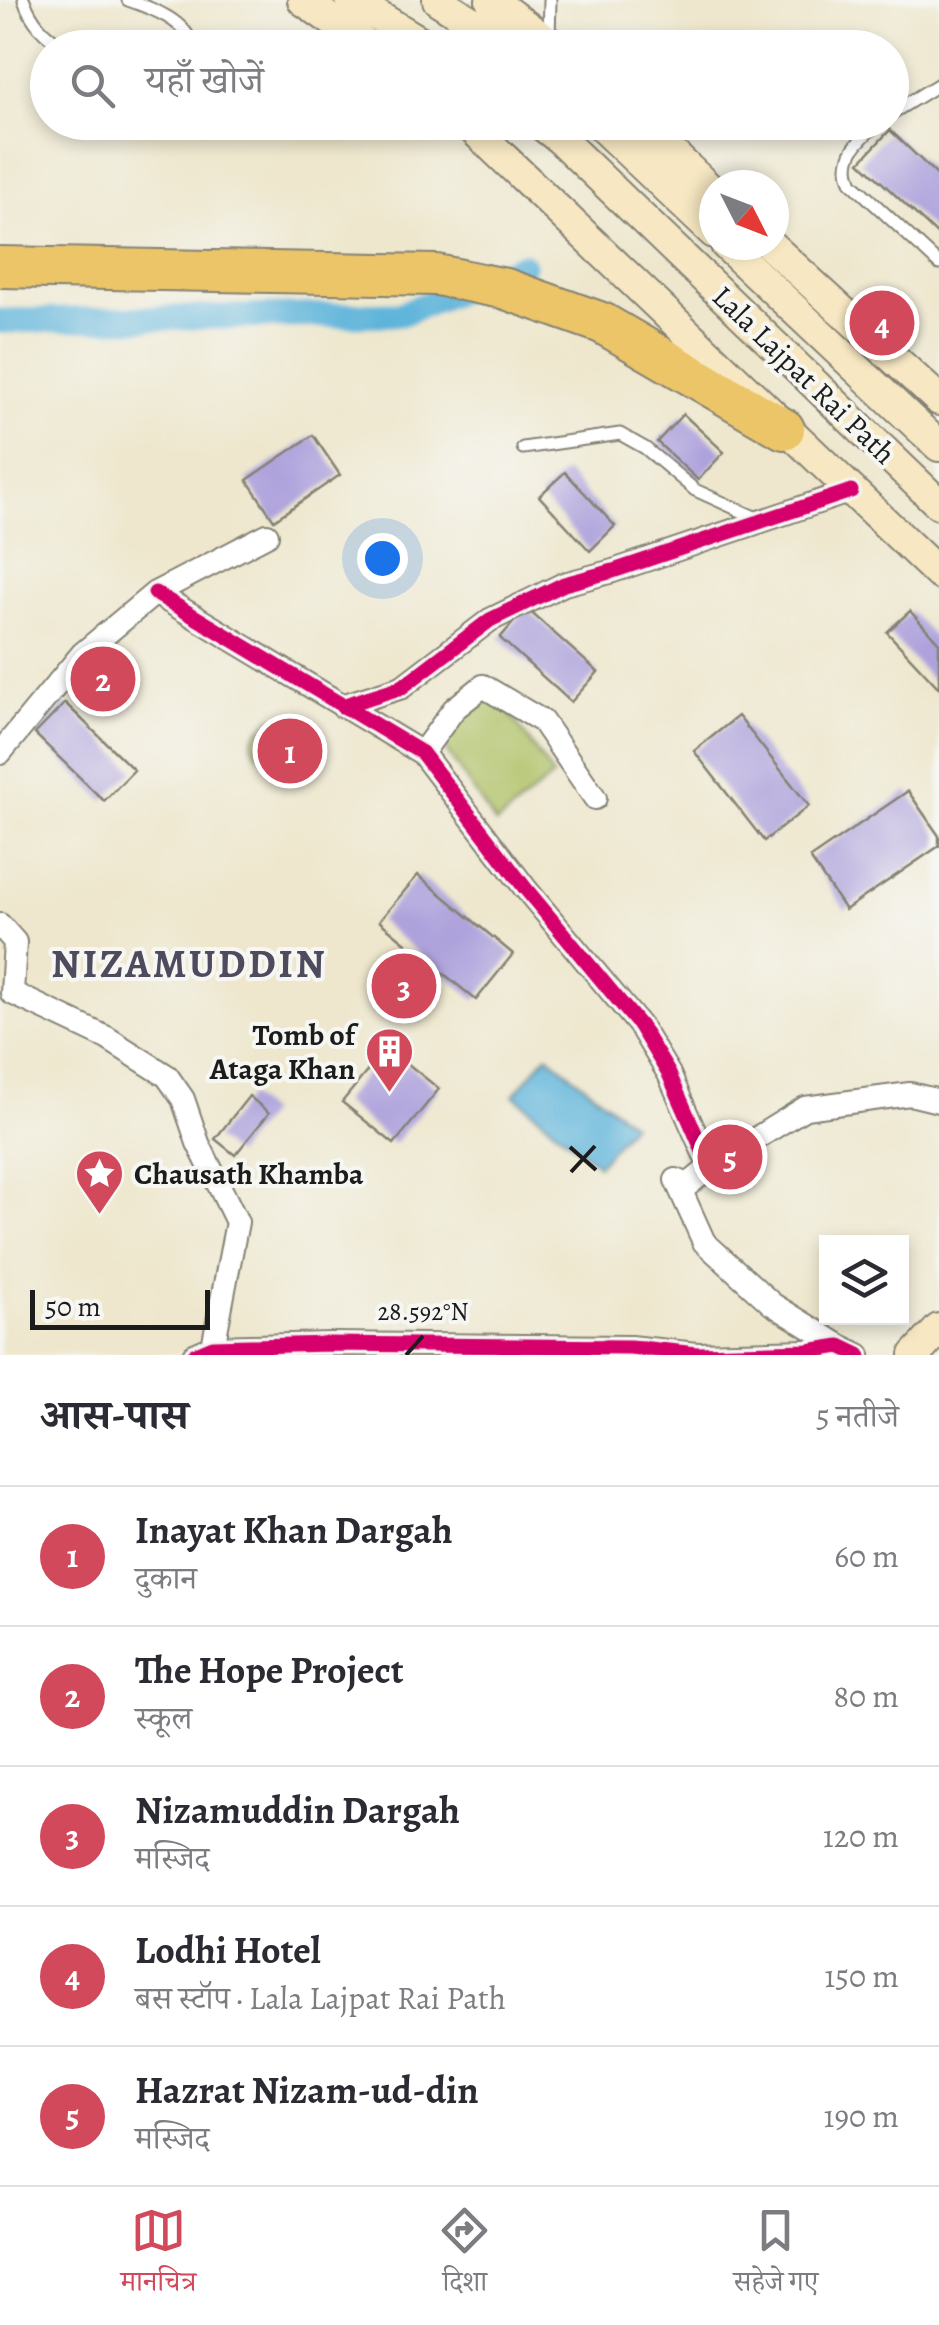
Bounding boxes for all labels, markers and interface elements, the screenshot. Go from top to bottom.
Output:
search box [30,30,909,140]
text: यहाँ खोजें [145,54,264,106]
icon: search [65,58,120,113]
north arrow [699,170,789,260]
street label: Lala Lajpat Rai Path [704,277,904,473]
pin: 4 [850,286,914,360]
your location [357,533,408,584]
pin: 2 [70,642,136,716]
pin: 1 [258,714,322,788]
district label: NIZAMUDDIN [51,936,327,991]
pin: 3 [372,948,436,1024]
place label: Tomb of Ataga Khan [209,1015,359,1089]
building icon: Tomb of Ataga Khan [364,1026,416,1094]
pin: 5 [698,1120,762,1194]
place icon: Chausath Khamba [73,1148,125,1216]
place label: Chausath Khamba [134,1154,364,1194]
map controls [819,1235,909,1325]
button: layers [819,1235,909,1325]
scale bar [30,1285,210,1330]
text: 50 m [45,1288,101,1326]
text: 28.592°N [377,1295,469,1329]
text: आस-पास [40,1386,189,1443]
text: 5 नतीजे [816,1394,899,1438]
text: Inayat Khan Dargah [135,1504,453,1556]
text: 1 [67,1534,78,1578]
text: 60 m [834,1534,899,1578]
text: दुकान [135,1556,197,1600]
text: The Hope Project [135,1644,404,1696]
text: 2 [65,1674,80,1718]
text: 80 m [833,1674,899,1718]
text: स्कूल [135,1696,192,1740]
text: Nizamuddin Dargah [135,1784,460,1836]
text: 3 [66,1814,79,1858]
text: 120 m [823,1814,899,1858]
text: मस्जिद [135,1836,209,1880]
text: Lodhi Hotel [135,1924,321,1976]
text: 4 [65,1954,80,1998]
text: 150 m [824,1954,899,1998]
text: बस स्टॉप · Lala Lajpat Rai Path [135,1976,506,2020]
text: Hazrat Nizam-ud-din [135,2064,479,2116]
text: 5 [66,2094,79,2138]
text: 190 m [823,2094,899,2138]
text: मस्जिद [135,2116,209,2160]
tab: मानचित्र [120,2203,196,2309]
tab: दिशा [437,2203,492,2309]
tab: सहेजे गए [733,2203,818,2309]

